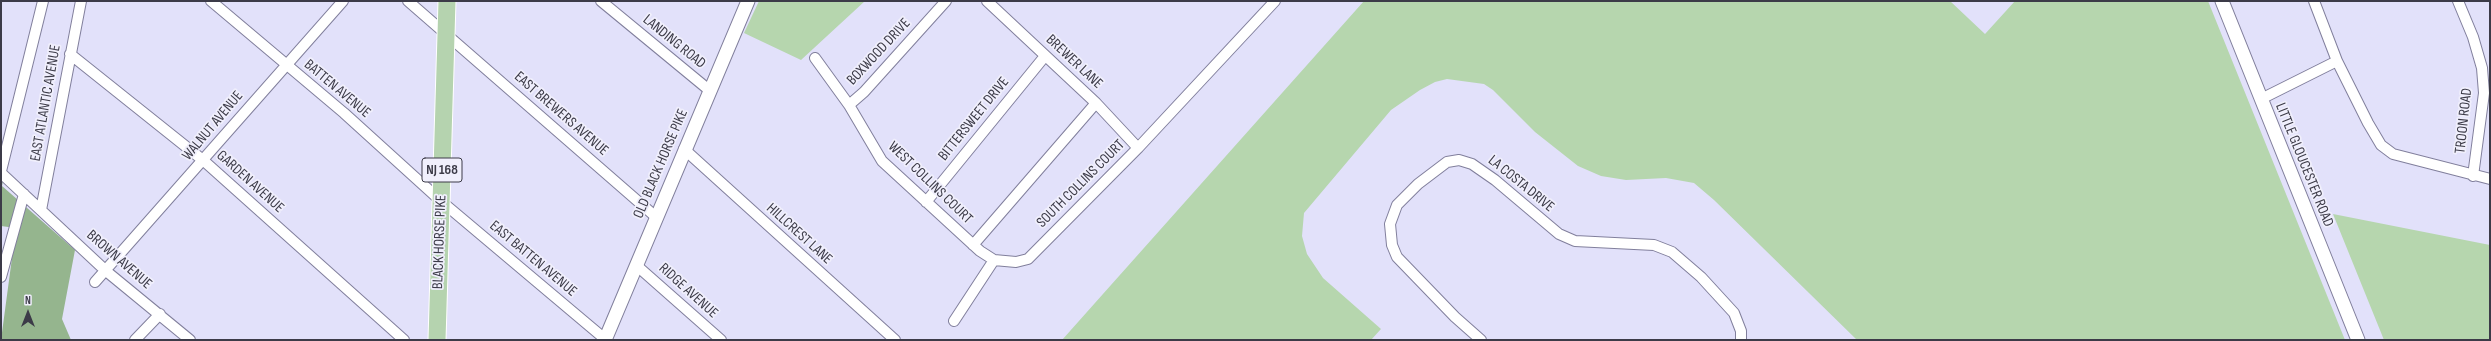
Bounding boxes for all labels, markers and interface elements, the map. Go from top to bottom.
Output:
street label: LANDING ROAD [639,11,709,73]
street label: BOXWOOD DRIVE [844,15,914,89]
street label: BREWER LANE [1042,31,1106,93]
street label: EAST ATLANTIC AVENUE [27,43,65,163]
street label: BATTEN AVENUE [300,56,374,122]
street label: EAST BREWERS AVENUE [510,68,612,160]
street label: BITTERSWEET DRIVE [935,74,1013,164]
street label: TROON ROAD [2452,87,2476,155]
street label: WALNUT AVENUE [179,88,247,164]
street label: LITTLE GLOUCESTER ROAD [2271,100,2337,230]
street label: OLD BLACK HORSE PIKE [630,107,692,221]
street label: SOUTH COLLINS COURT [1033,136,1129,232]
street label: WEST COLLINS COURT [884,138,976,228]
street label: GARDEN AVENUE [213,147,287,217]
street label: LA COSTA DRIVE [1484,152,1558,216]
road number: NJ 168 [422,158,462,182]
street label: BLACK HORSE PIKE [429,195,451,289]
street label: HILLCREST LANE [762,200,836,268]
street label: EAST BATTEN AVENUE [486,217,580,301]
street label: BROWN AVENUE [83,227,155,293]
street label: RIDGE AVENUE [655,260,721,322]
north arrow [8,293,48,333]
text: N [25,294,31,307]

